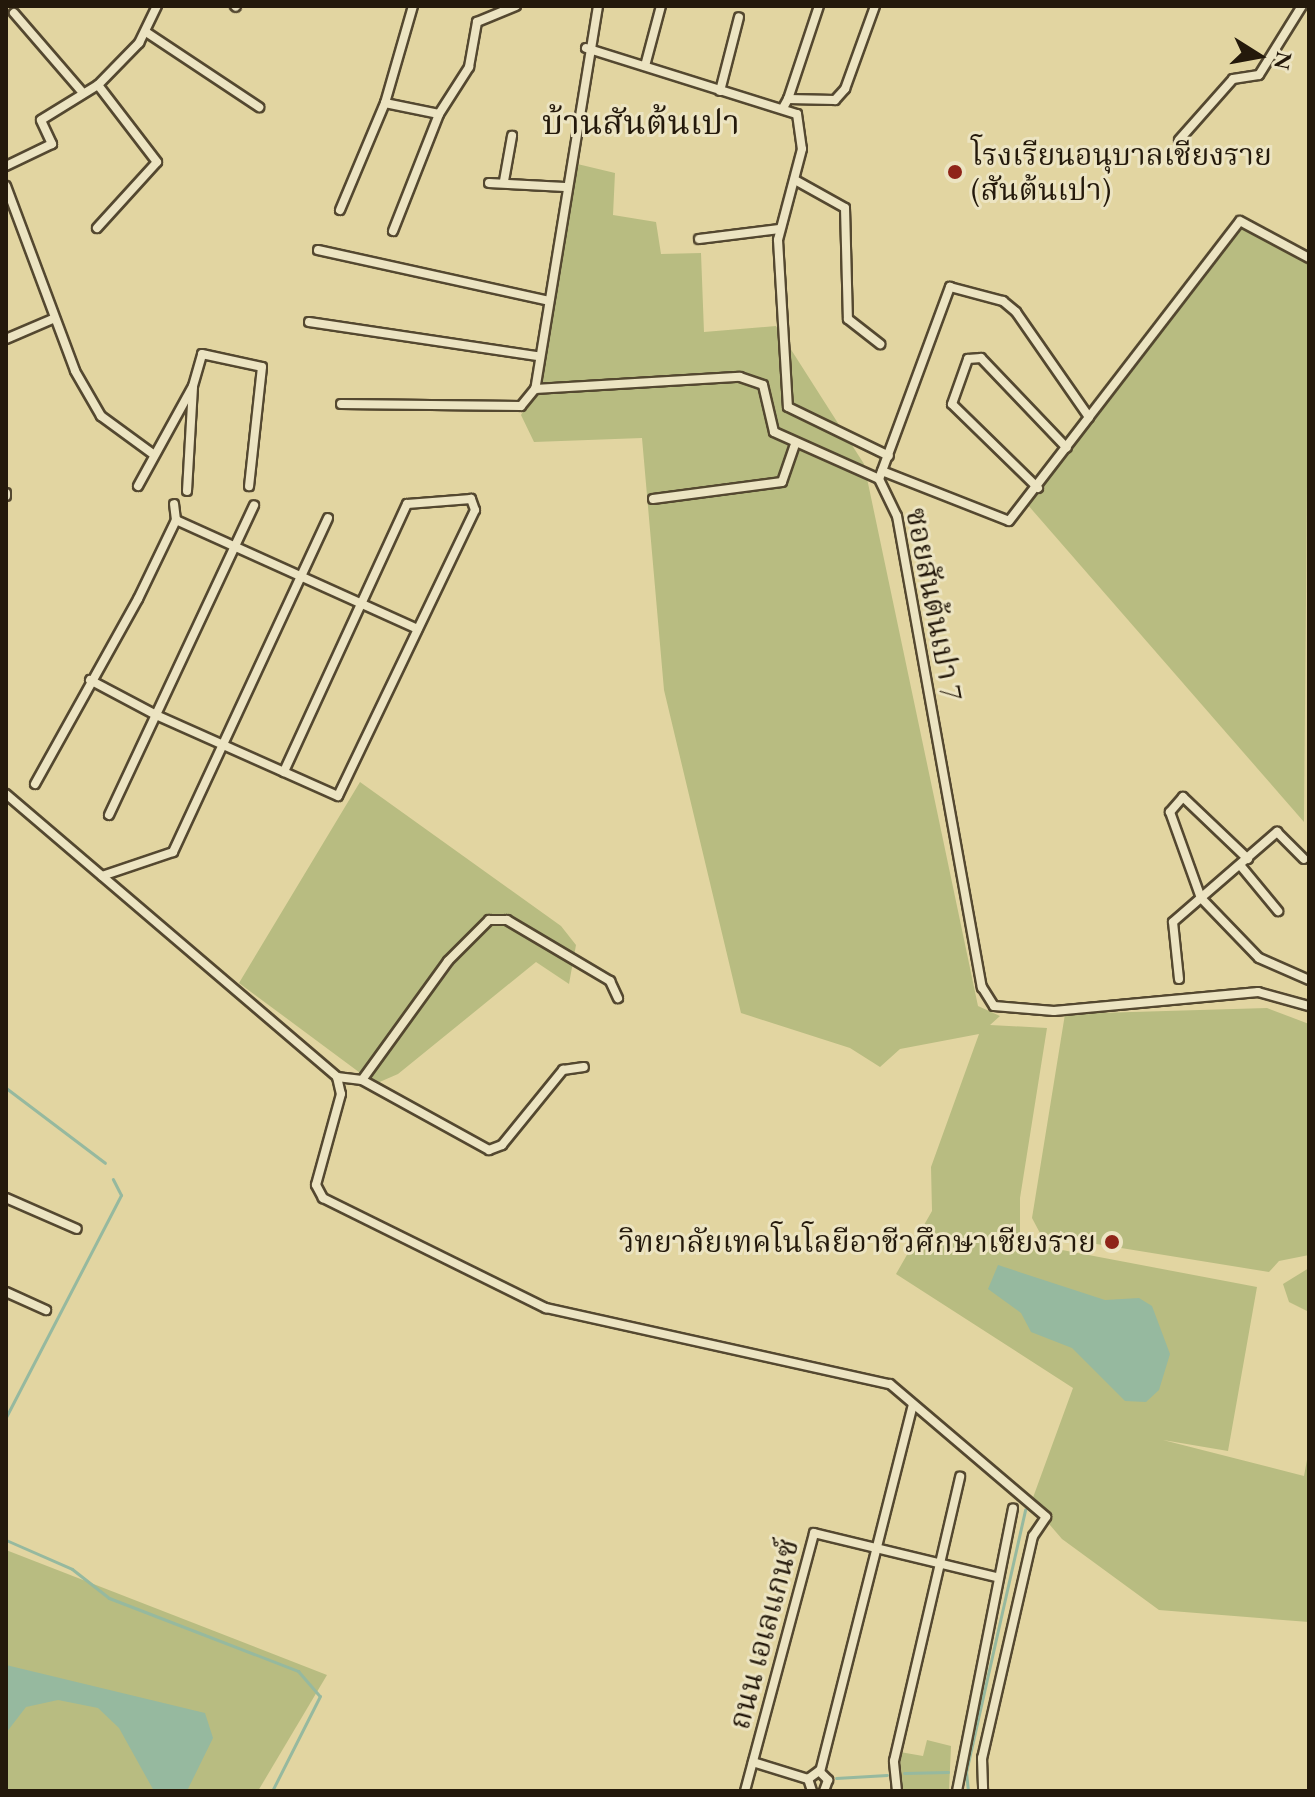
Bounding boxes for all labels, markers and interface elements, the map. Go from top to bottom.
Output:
north arrow [1219,16,1299,96]
text: N [1267,49,1299,72]
district label: บ้านสันต้นเปา [542,103,740,143]
place label: โรงเรียนอนุบาลเชียงราย (สันต้นเปา) [971,137,1272,208]
marker: โรงเรียนอนุบาลเชียงราย (สันต้นเปา) [946,163,964,181]
street label: ซอยสันต้นเปา 7 [898,505,970,703]
place label: วิทยาลัยเทคโนโลยีอาชีวศึกษาเชียงราย [619,1224,1096,1260]
marker: วิทยาลัยเทคโนโลยีอาชีวศึกษาเชียงราย [1103,1233,1121,1251]
street label: ถนน เอเลแกนซ์ [721,1535,807,1733]

